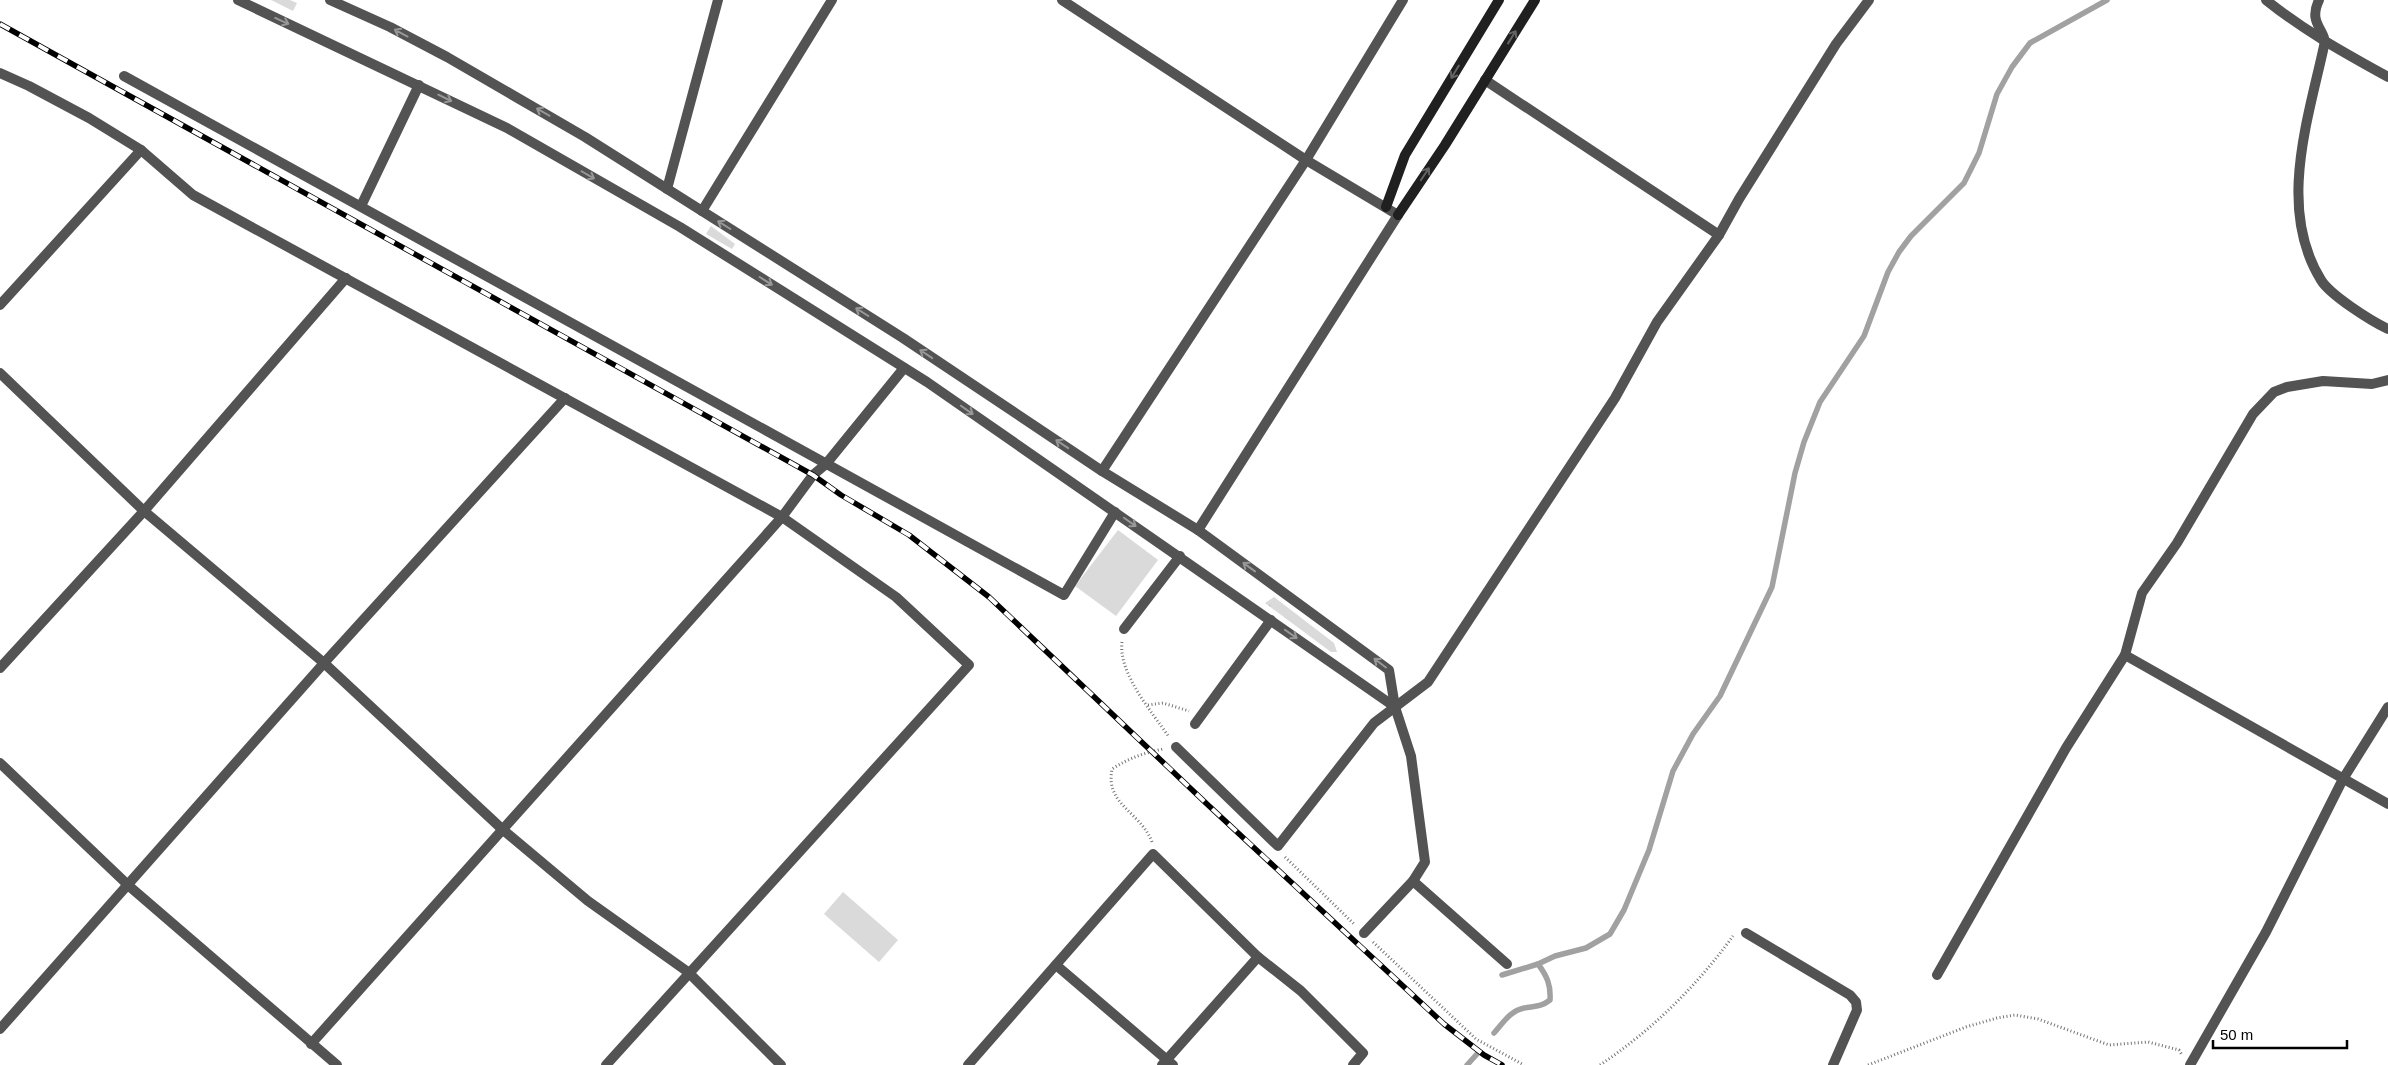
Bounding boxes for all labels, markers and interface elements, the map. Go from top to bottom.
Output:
one-way arrow [274,17,289,26]
one-way arrow [394,28,409,37]
one-way arrow [1507,30,1517,44]
one-way arrow [1450,64,1460,78]
one-way arrow [437,94,452,103]
one-way arrow [536,107,550,117]
one-way arrow [1420,167,1430,181]
one-way arrow [580,170,594,180]
one-way arrow [718,220,732,230]
one-way arrow [758,276,772,286]
one-way arrow [855,307,869,317]
one-way arrow [920,349,934,359]
one-way arrow [960,405,974,415]
one-way arrow [1055,439,1069,449]
one-way arrow [1123,517,1137,527]
one-way arrow [1242,562,1256,572]
one-way arrow [1284,629,1298,639]
one-way arrow [1373,658,1387,668]
scale bar [2213,1018,2347,1050]
text: 50 m [2220,1026,2253,1043]

